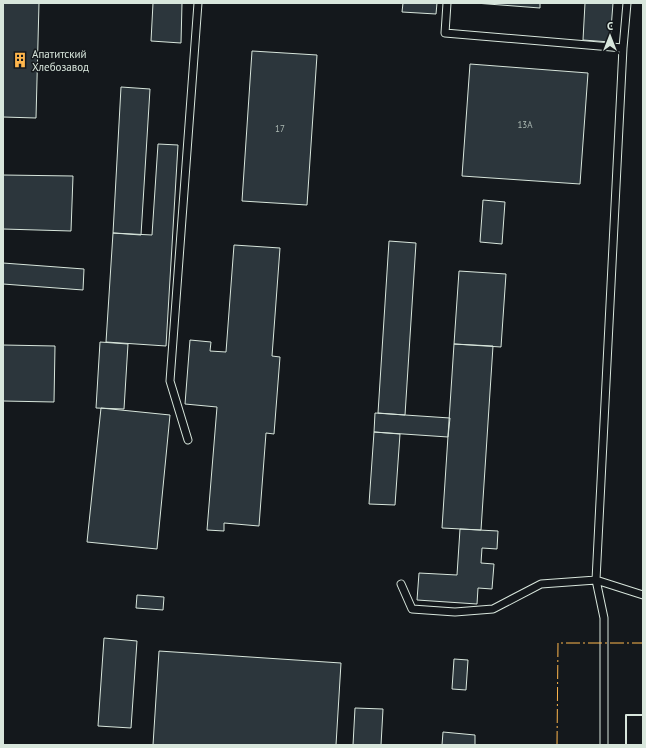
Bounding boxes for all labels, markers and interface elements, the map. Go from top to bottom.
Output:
north arrow [590,16,630,56]
text: С [607,19,613,33]
place label: Апатитский Хлебозавод [32,47,89,74]
building icon: Апатитский Хлебозавод [11,51,29,69]
house number: 13А [517,119,533,130]
house number: 17 [275,123,285,134]

